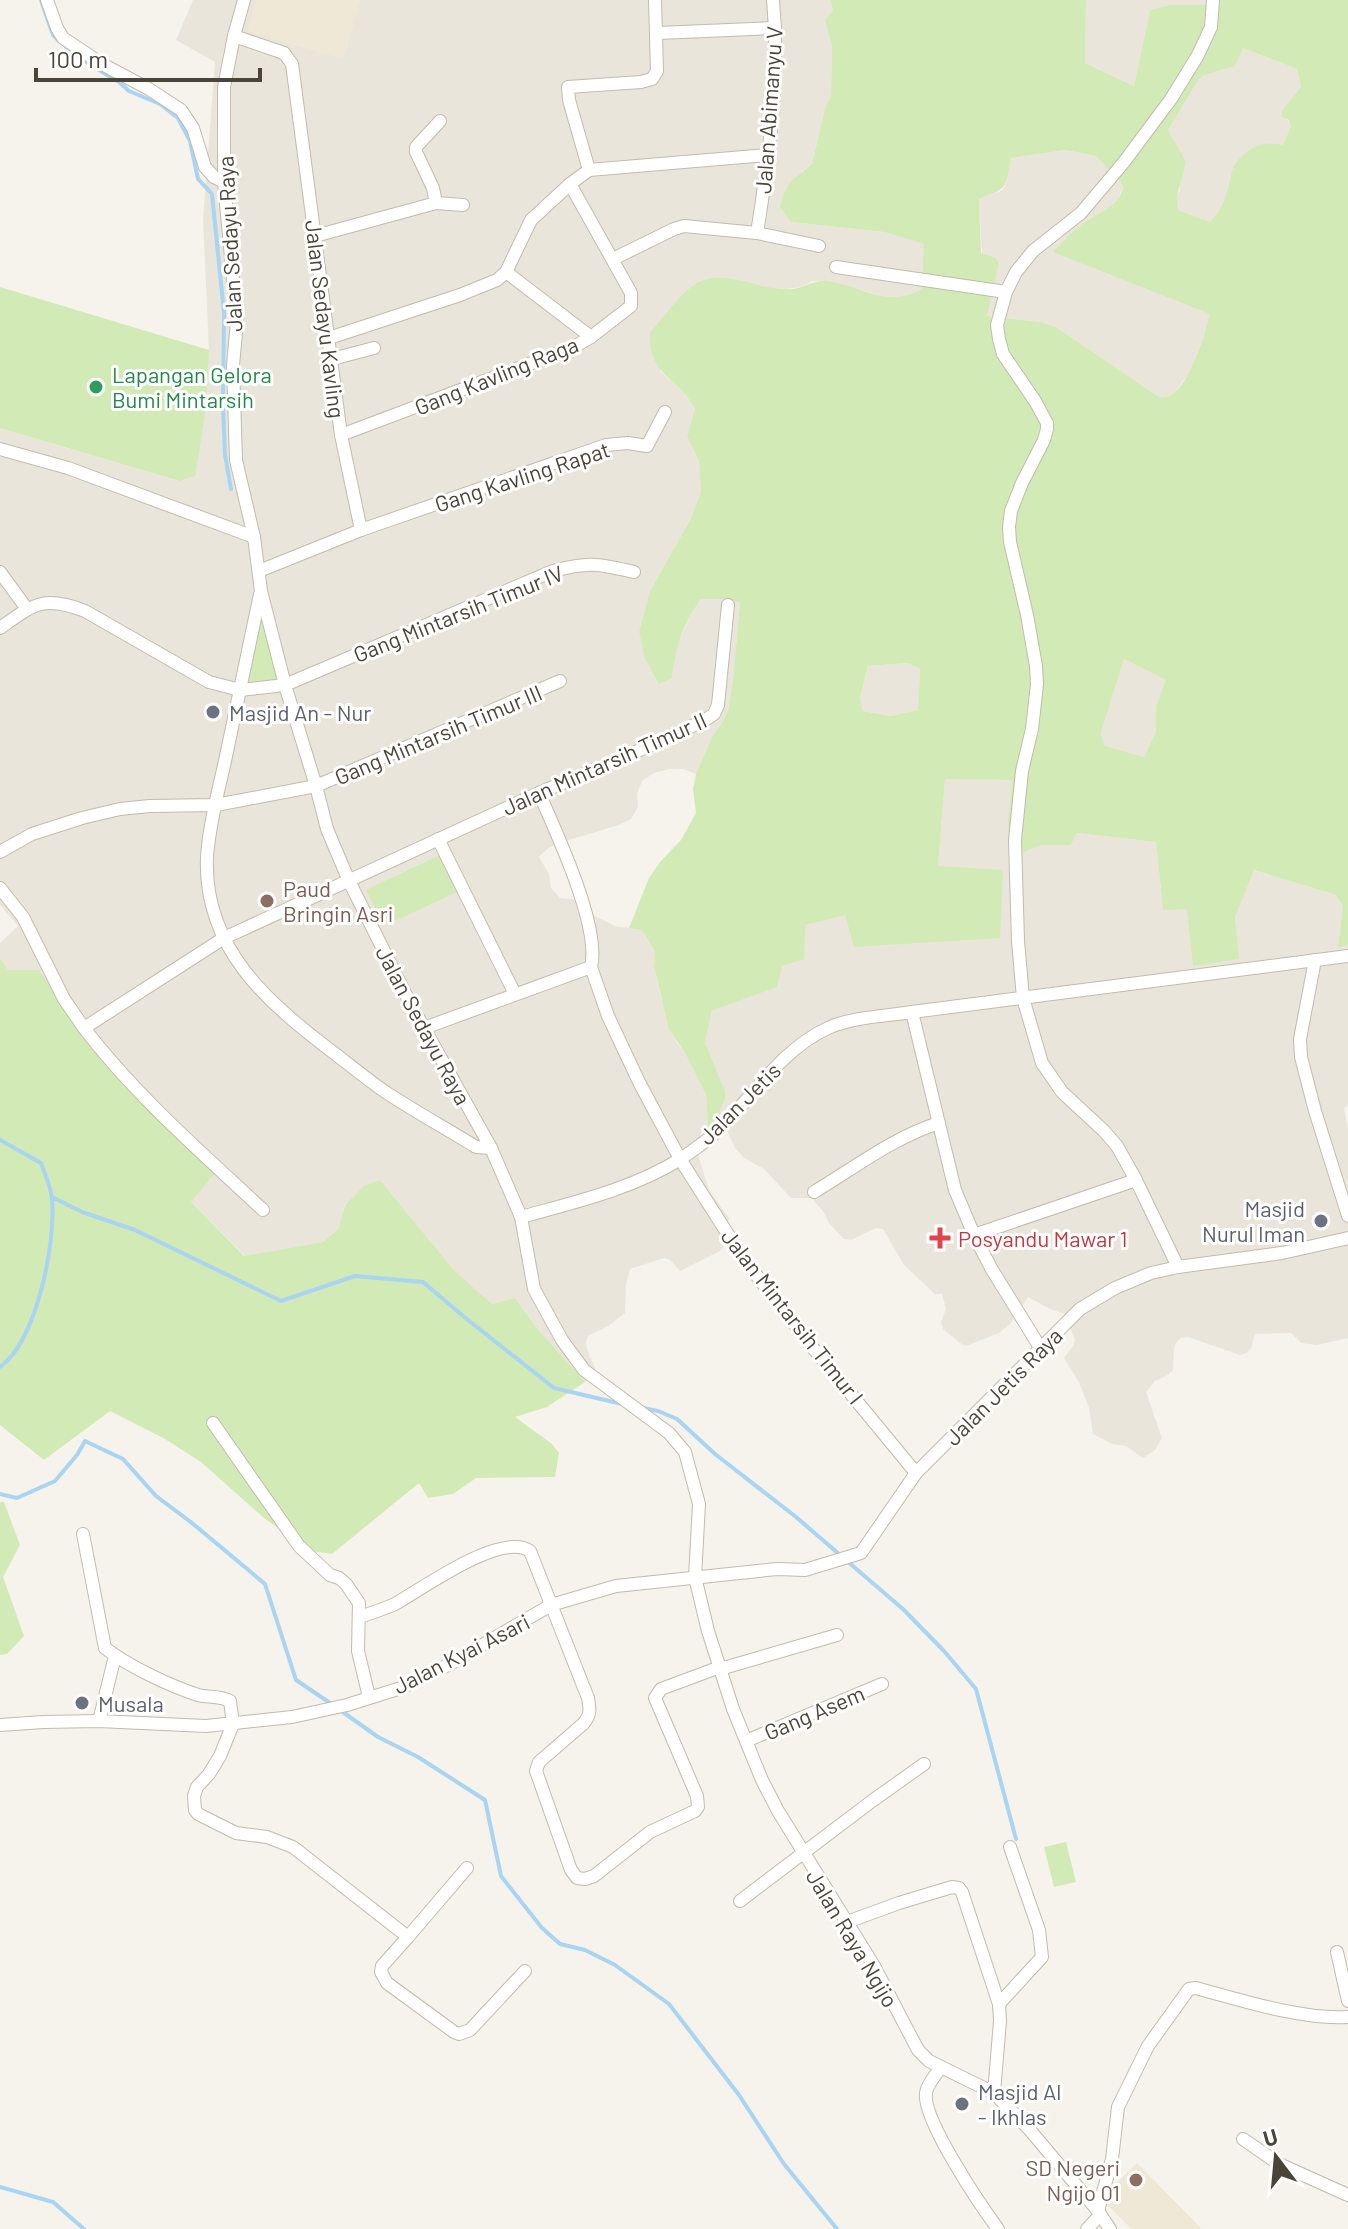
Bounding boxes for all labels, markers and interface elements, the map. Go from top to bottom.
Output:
street label: Jalan Abimanyu V [749,25,787,195]
scale bar [36,32,260,82]
text: 100 m [48,44,108,73]
street label: Jalan Sedayu Raya [211,155,247,333]
street label: Jalan Sedayu Kavling [301,218,351,420]
street label: Gang Kavling Raga [410,330,582,420]
place label: Lapangan Gelora Bumi Mintarsih [112,361,272,412]
marker: Lapangan Gelora Bumi Mintarsih [87,378,105,396]
street label: Gang Kavling Rapat [431,435,613,517]
street label: Gang Mintarsih Timur IV [349,559,567,667]
street label: Gang Mintarsih Timur III [330,679,546,789]
place label: Masjid An - Nur [229,699,371,725]
marker: Masjid An - Nur [204,703,222,721]
street label: Jalan Mintarsih Timur II [498,706,710,820]
place label: Paud Bringin Asri [283,875,393,926]
marker: Paud Bringin Asri [258,892,276,910]
street label: Jalan Sedayu Raya [371,941,477,1109]
street label: Jalan Jetis [693,1057,785,1149]
place label: Masjid Nurul Iman [1202,1195,1305,1246]
marker: Masjid Nurul Iman [1312,1212,1330,1230]
street label: Jalan Mintarsih Timur I [716,1223,870,1409]
place label: Posyandu Mawar 1 [958,1225,1127,1251]
marker: Posyandu Mawar 1 [929,1227,951,1249]
street label: Jalan Jetis Raya [939,1322,1067,1450]
street label: Jalan Kyai Asari [389,1607,533,1699]
street label: Gang Asem [760,1679,868,1745]
place label: Musala [98,1690,164,1716]
marker: Musala [73,1694,91,1712]
street label: Jalan Raya Ngijo [802,1864,904,2012]
place label: Masjid Al - Ikhlas [978,2078,1061,2129]
marker: Masjid Al - Ikhlas [953,2095,971,2113]
north arrow [1236,2117,1316,2197]
text: U [1260,2122,1280,2151]
place label: SD Negeri Ngijo 01 [1025,2154,1120,2205]
marker: SD Negeri Ngijo 01 [1127,2171,1145,2189]

